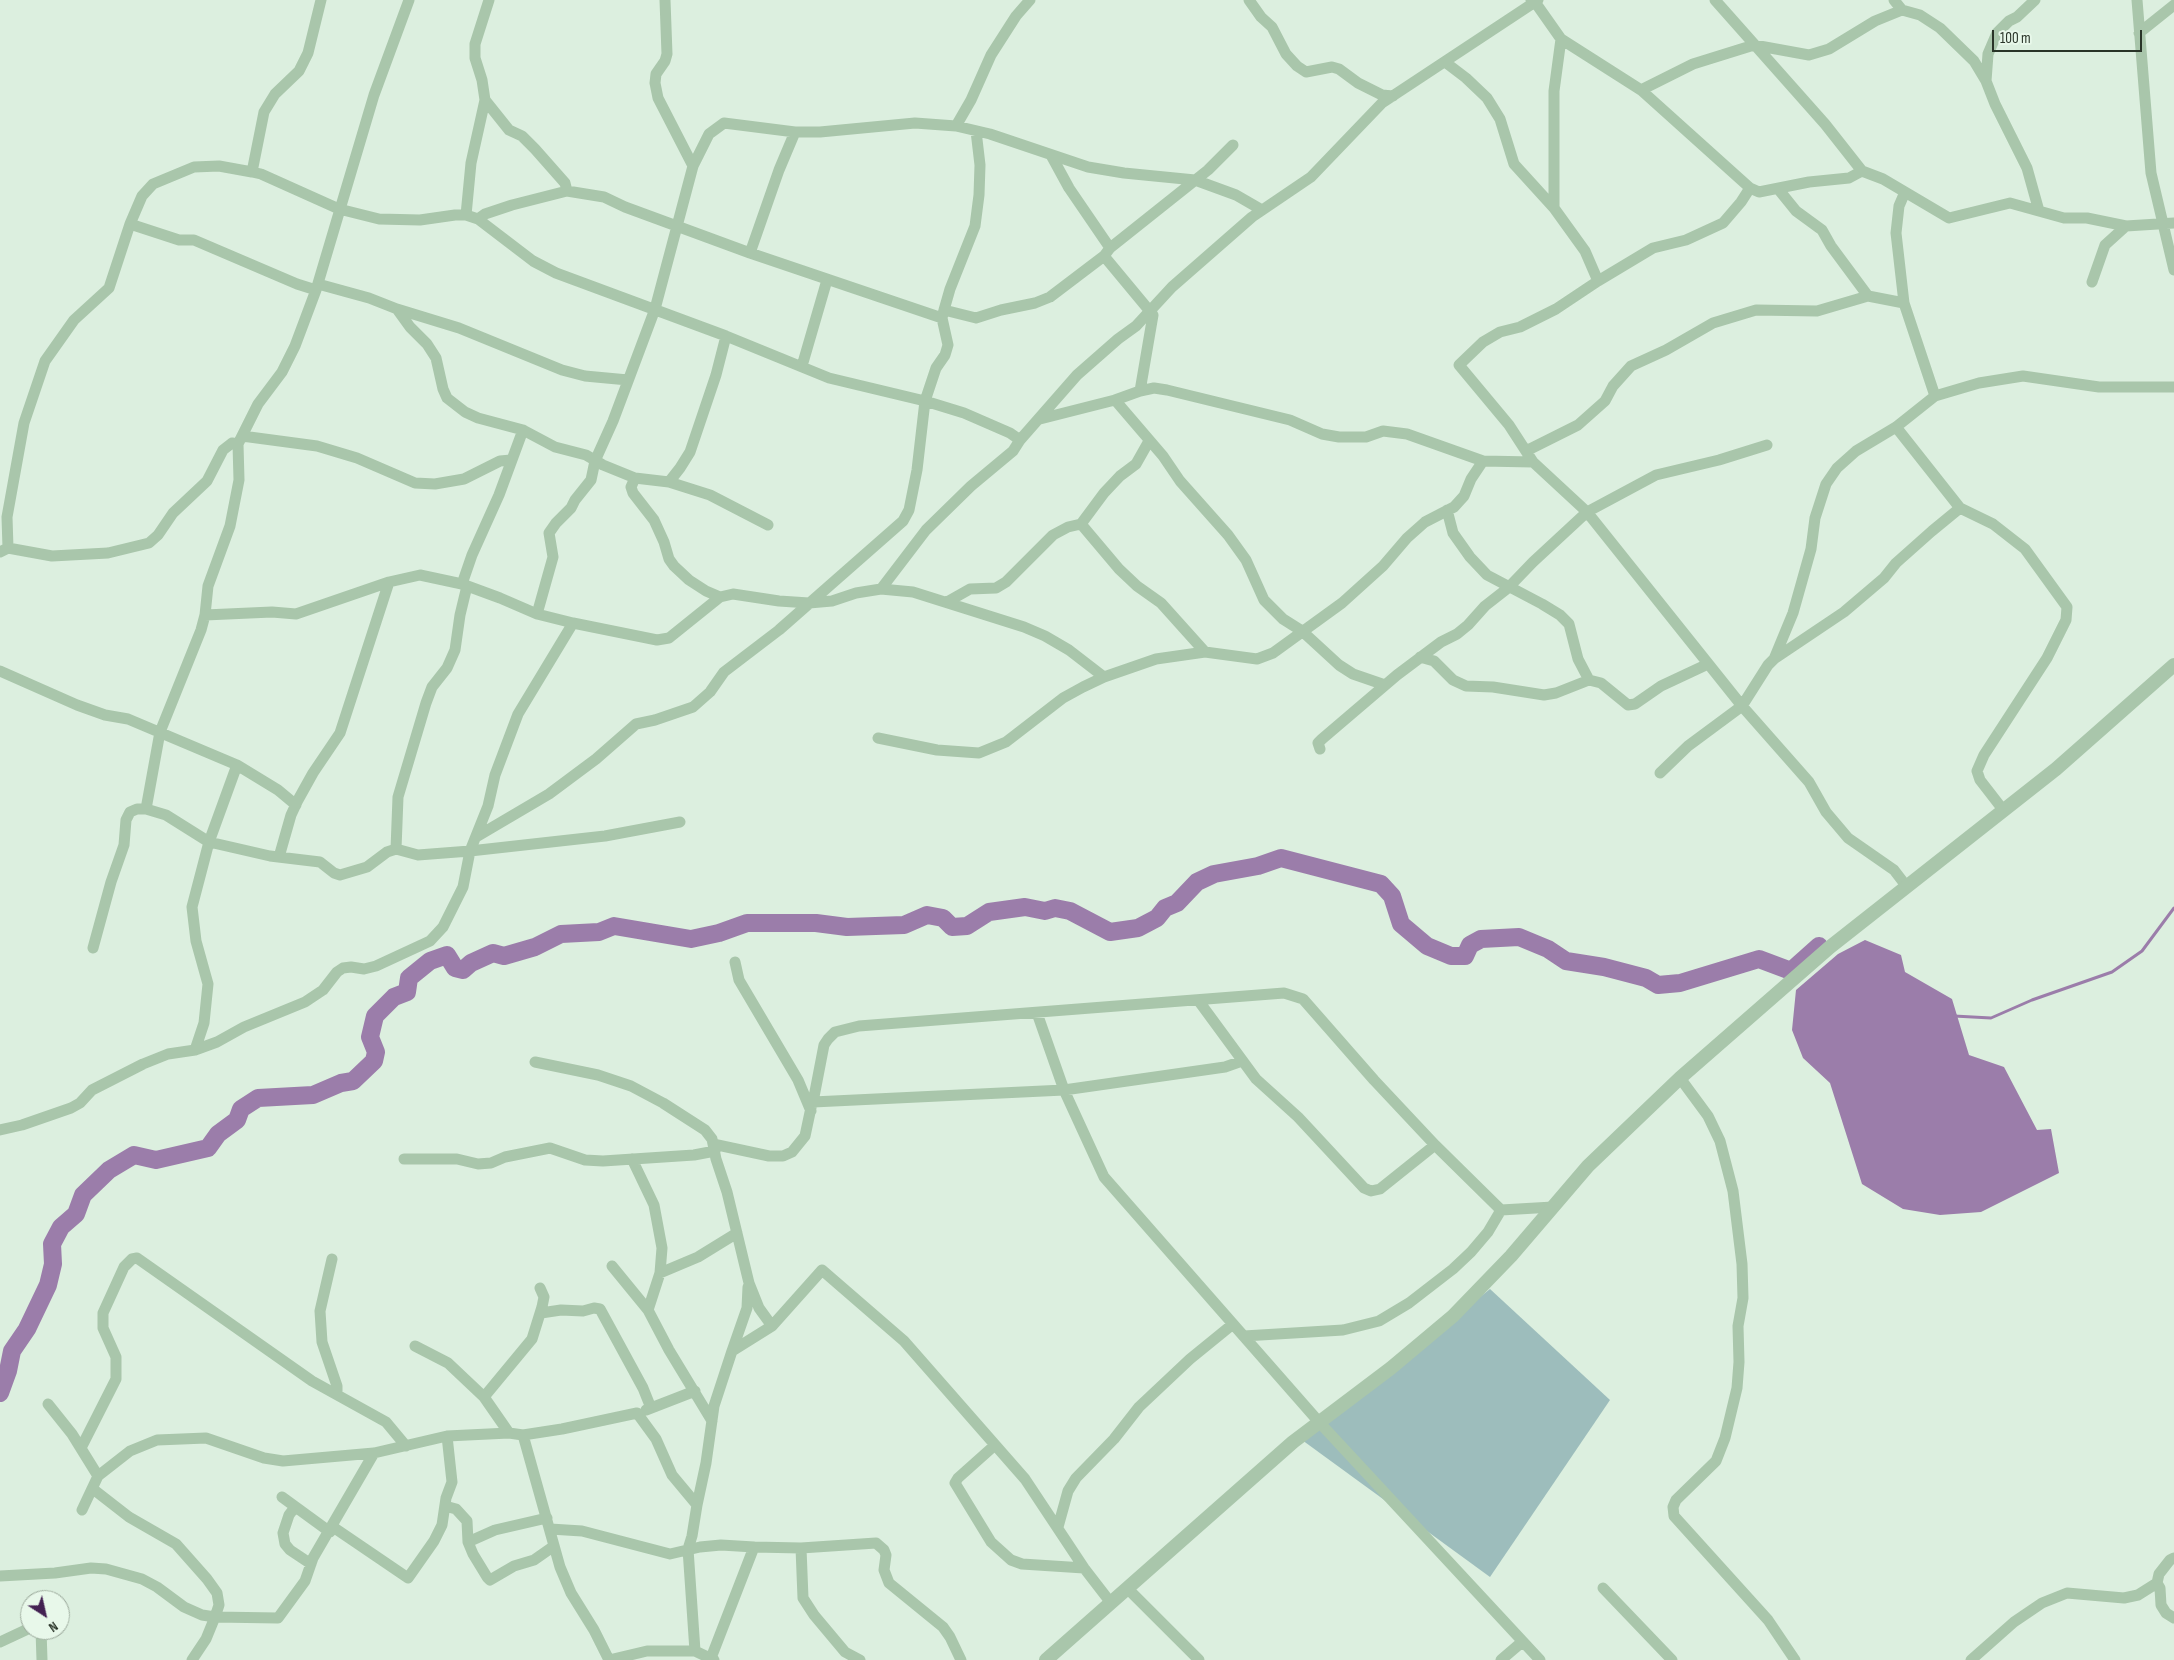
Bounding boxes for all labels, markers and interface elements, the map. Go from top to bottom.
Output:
scale bar [1994,20,2144,52]
text: 100 m [2000,29,2031,48]
north arrow [20,1590,70,1640]
text: N [45,1618,61,1636]

